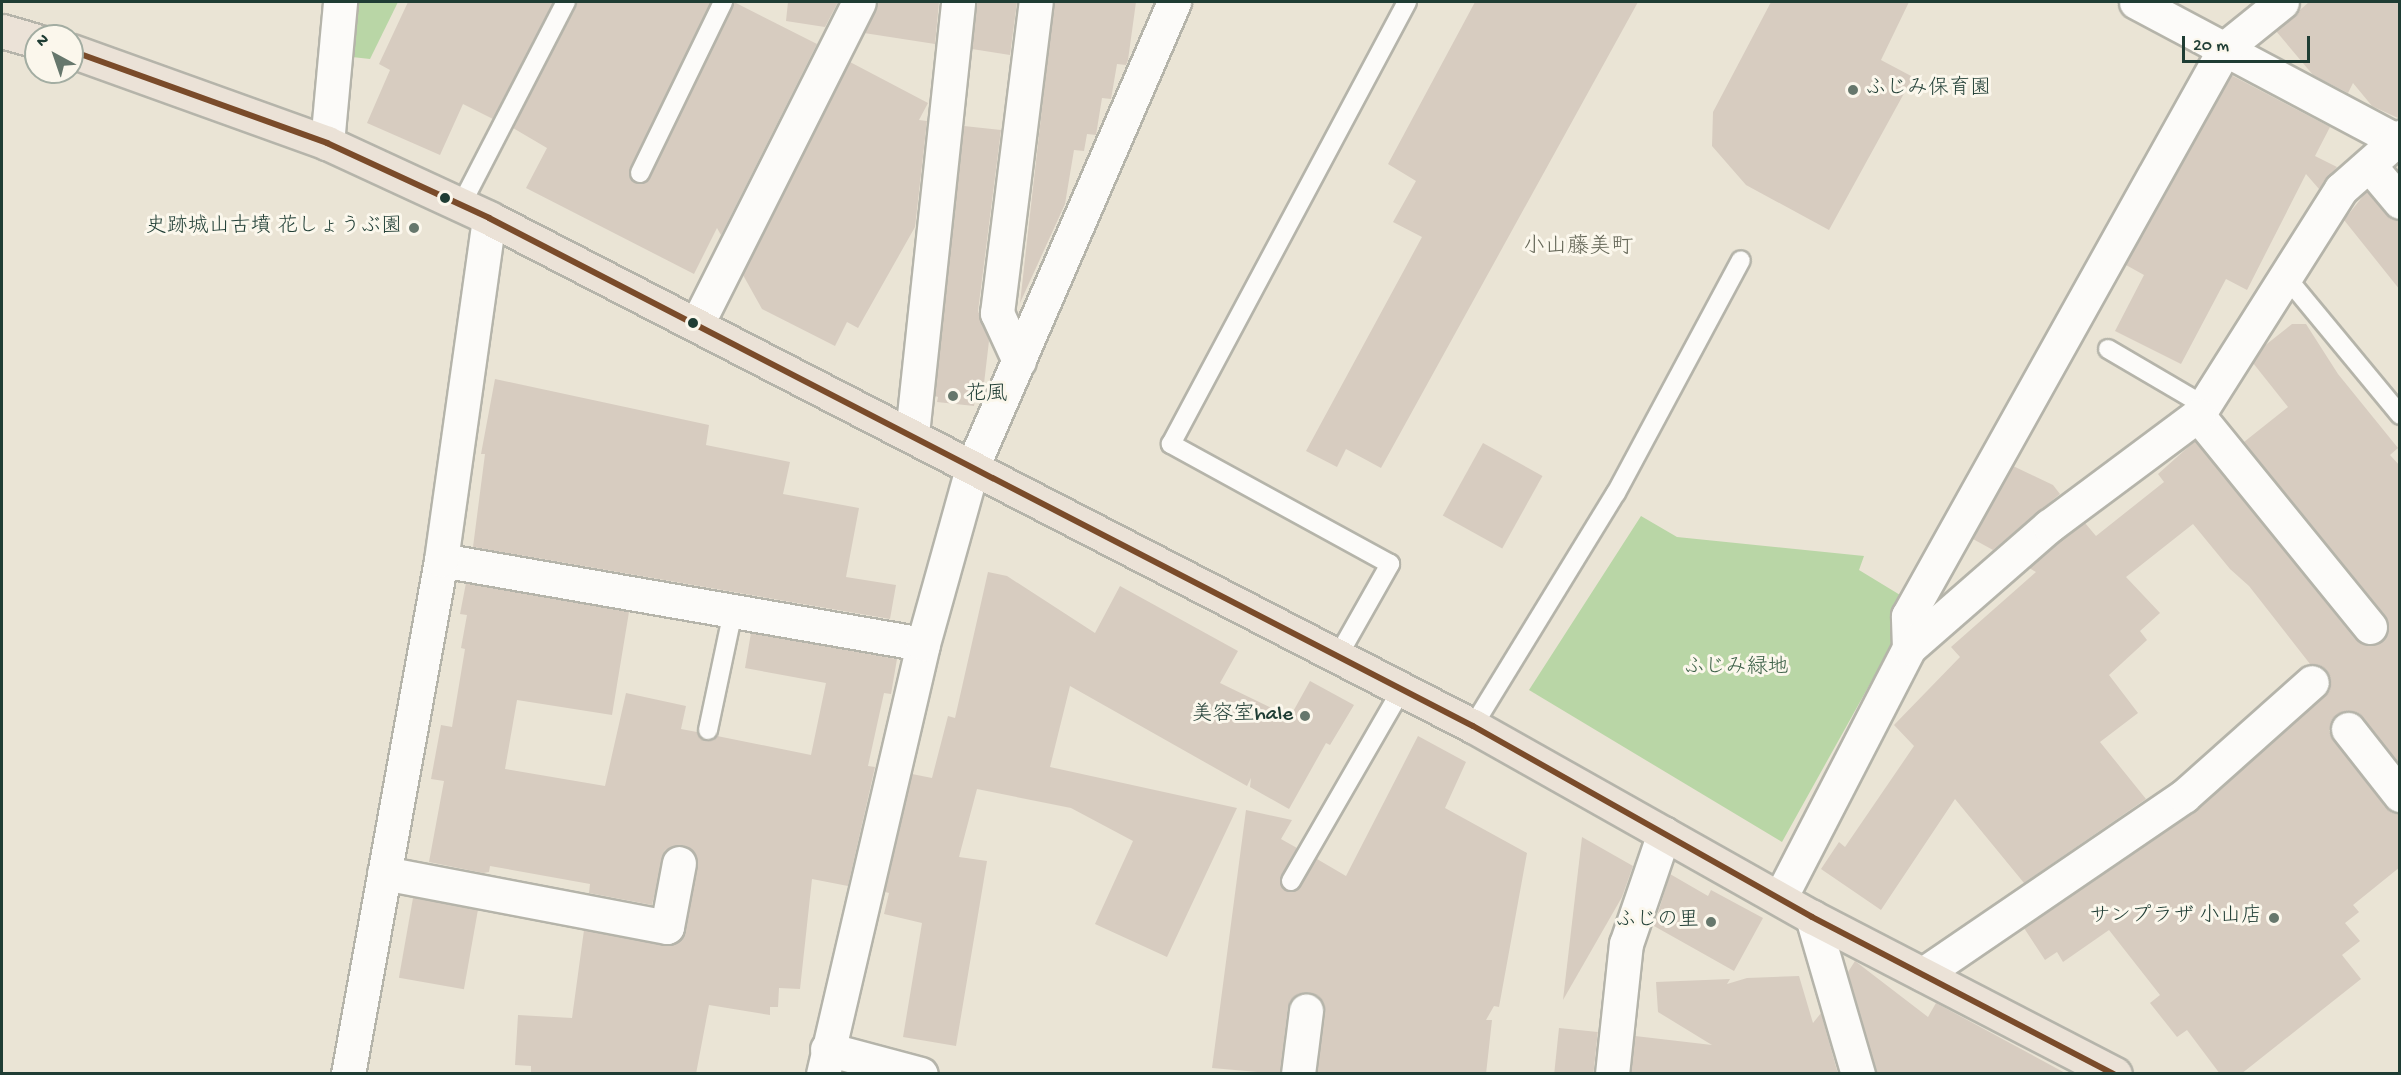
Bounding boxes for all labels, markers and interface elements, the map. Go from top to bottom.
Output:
north arrow [24,24,84,84]
scale bar [2185,24,2312,62]
text: N [33,31,53,52]
text: 20 m [2193,36,2229,57]
place label: ふじみ保育園 [1865,77,1991,103]
marker: ふじみ保育園 [1846,83,1860,97]
unlabelled marker [439,192,451,204]
place label: 史跡城山古墳 花しょうぶ園 [145,215,402,241]
marker: 史跡城山古墳 花しょうぶ園 [407,221,421,235]
district label: 小山藤美町 [1523,236,1633,262]
unlabelled marker [687,317,699,329]
place label: 花風 [965,383,1007,409]
marker: 花風 [946,389,960,403]
park label: ふじみ緑地 [1684,656,1788,682]
place label: 美容室hale [1192,703,1293,729]
marker: 美容室hale [1298,709,1312,723]
place label: サンプラザ 小山店 [2089,905,2262,931]
place label: ふじの里 [1615,909,1699,935]
marker: サンプラザ 小山店 [2267,911,2281,925]
marker: ふじの里 [1704,915,1718,929]

